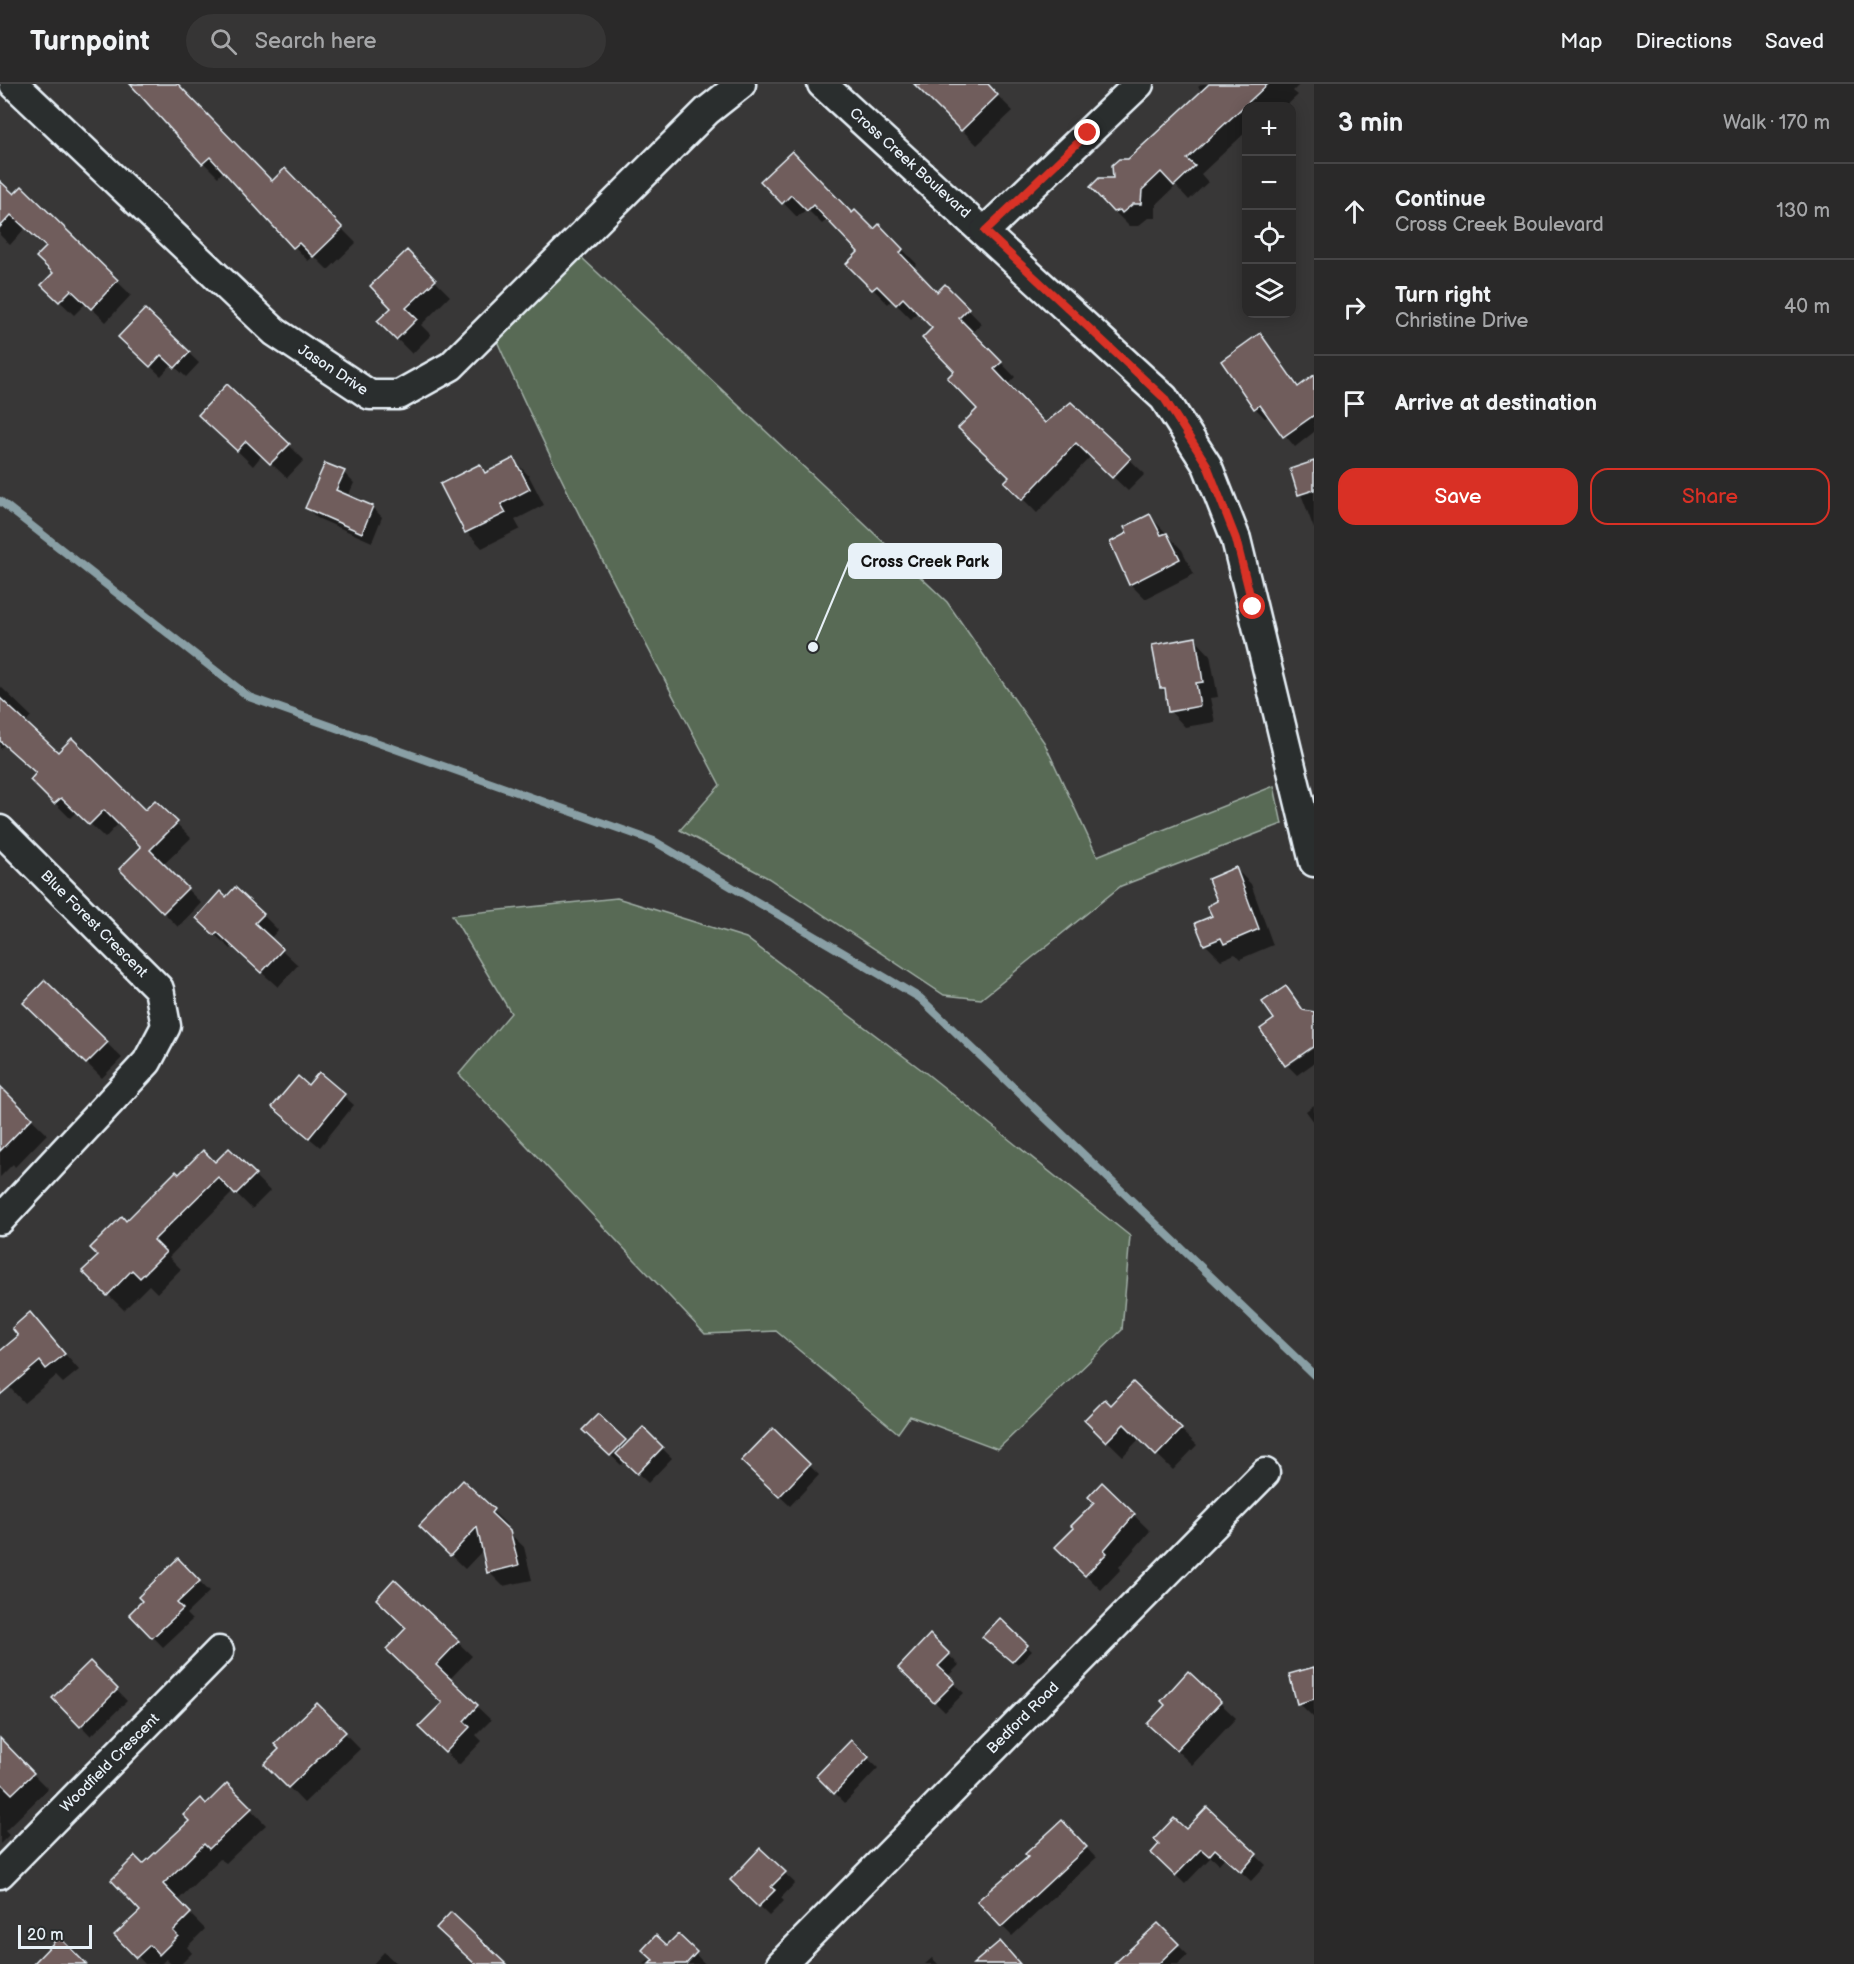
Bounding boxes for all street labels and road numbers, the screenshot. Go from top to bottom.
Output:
street label: Cross Creek Boulevard [846,104,974,222]
street label: Jason Drive [294,340,372,400]
street label: Blue Forest Crescent [36,866,152,982]
street label: Bedford Road [983,1678,1063,1758]
street label: Woodfield Crescent [56,1709,164,1817]

